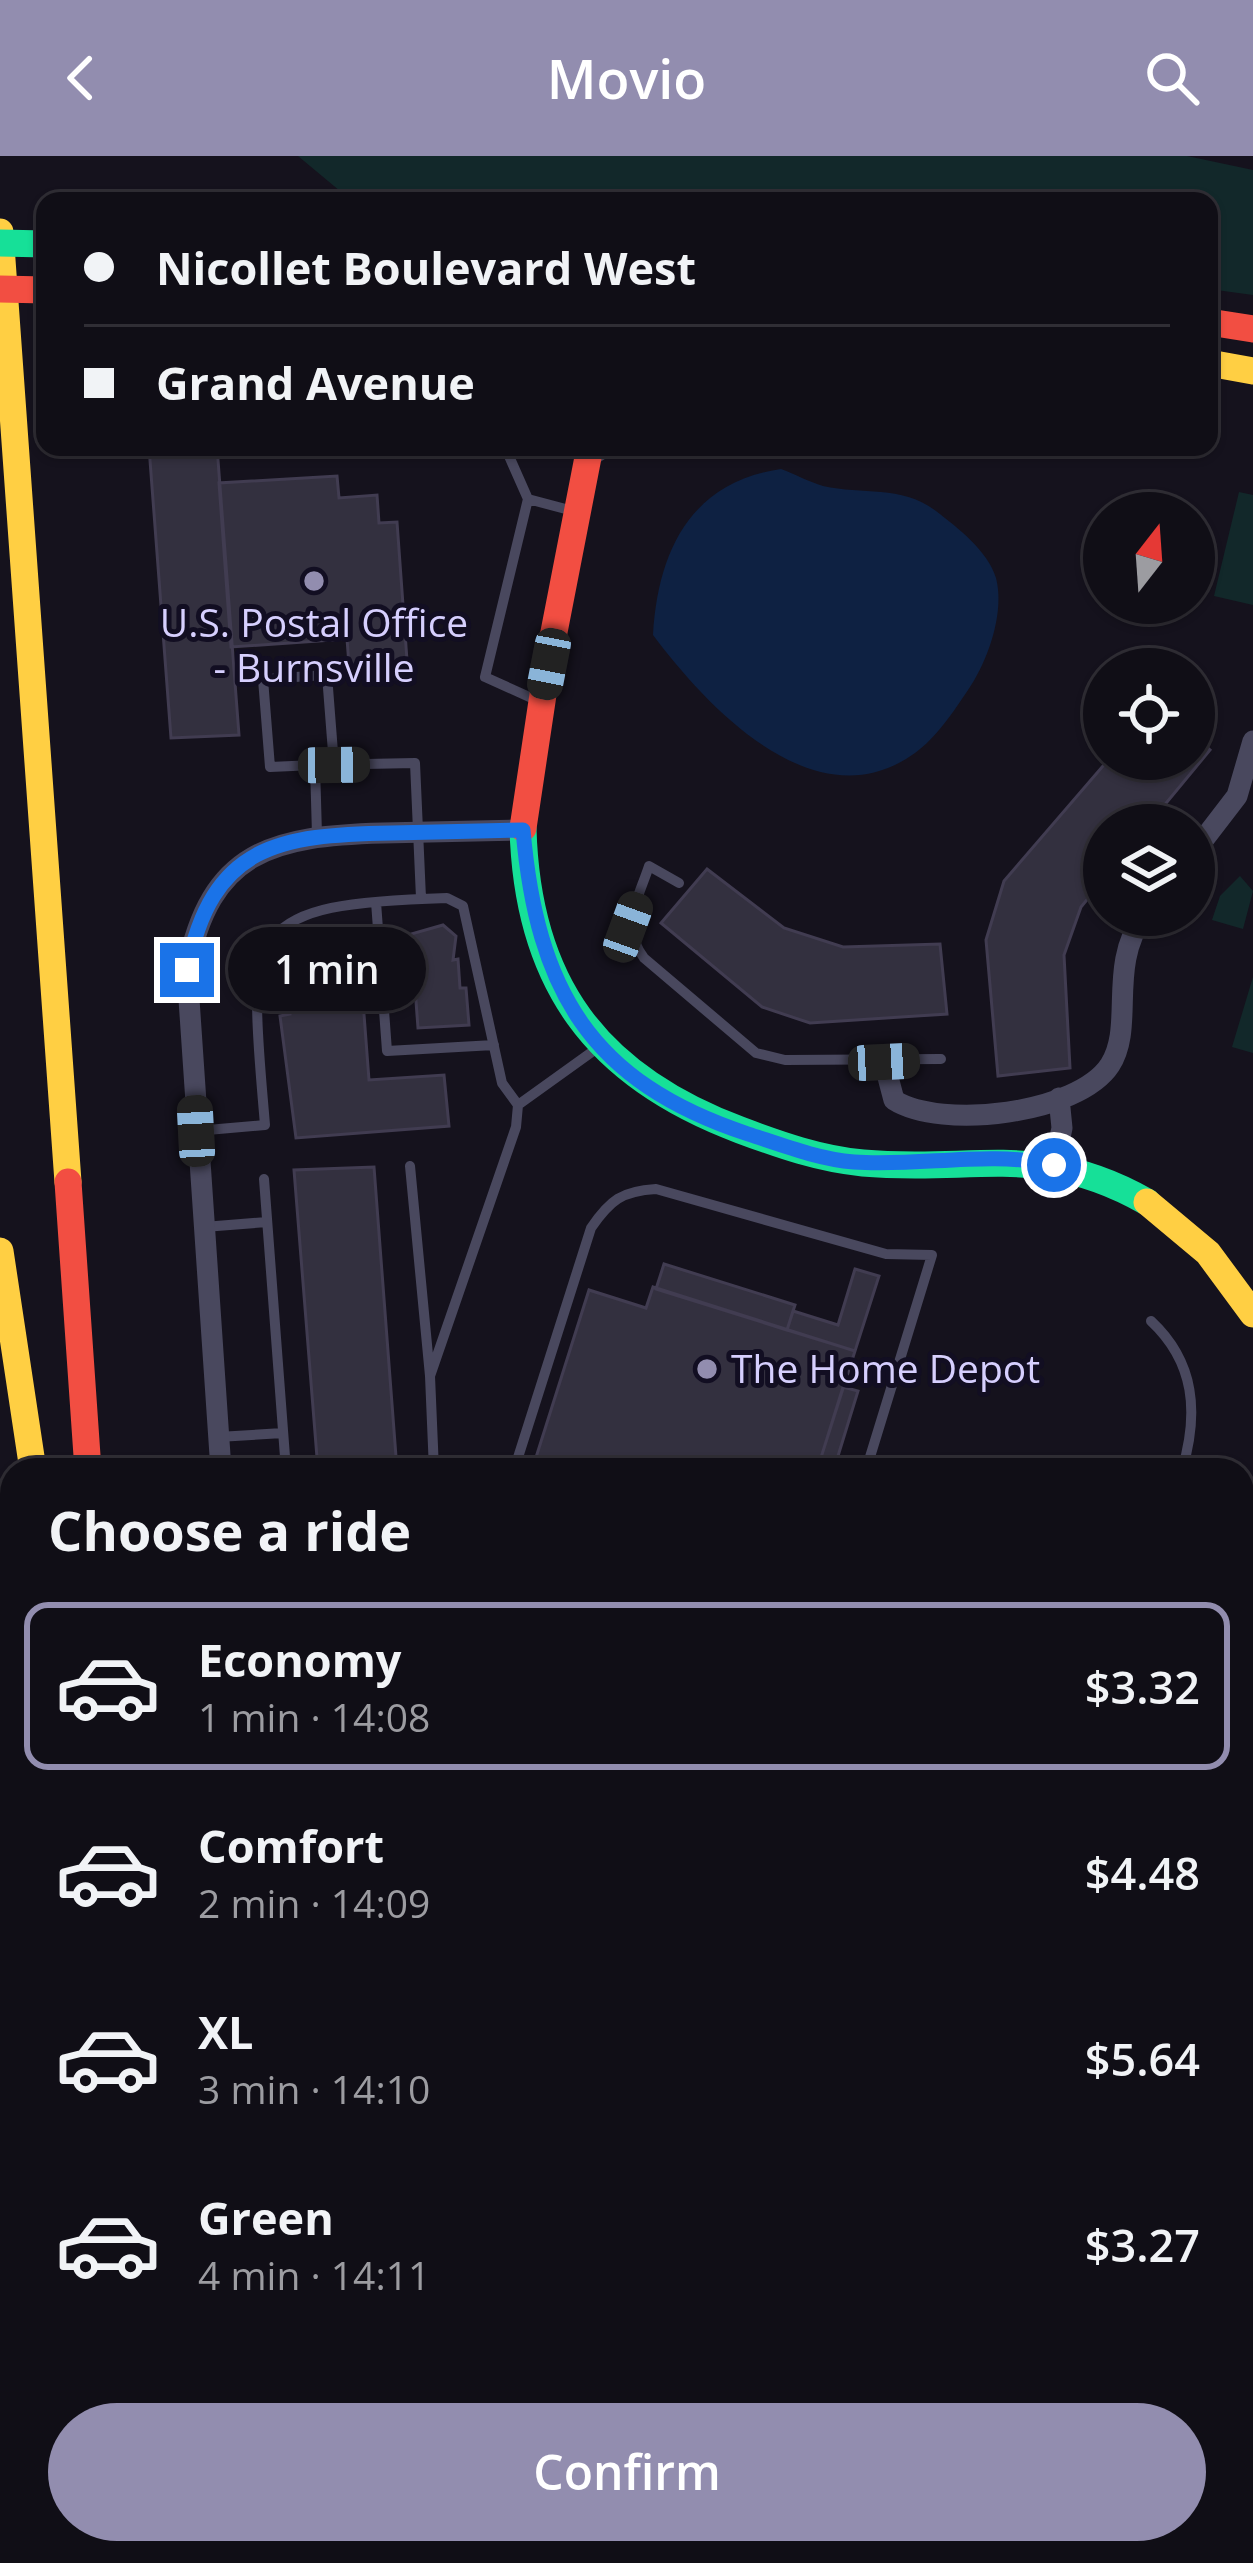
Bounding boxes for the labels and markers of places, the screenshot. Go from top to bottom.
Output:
marker: U.S. Postal Office - Burnsville [301,568,327,594]
place label: U.S. Postal Office - Burnsville [160,595,468,693]
place label: The Home Depot [731,1341,1040,1394]
marker: The Home Depot [694,1356,720,1382]

